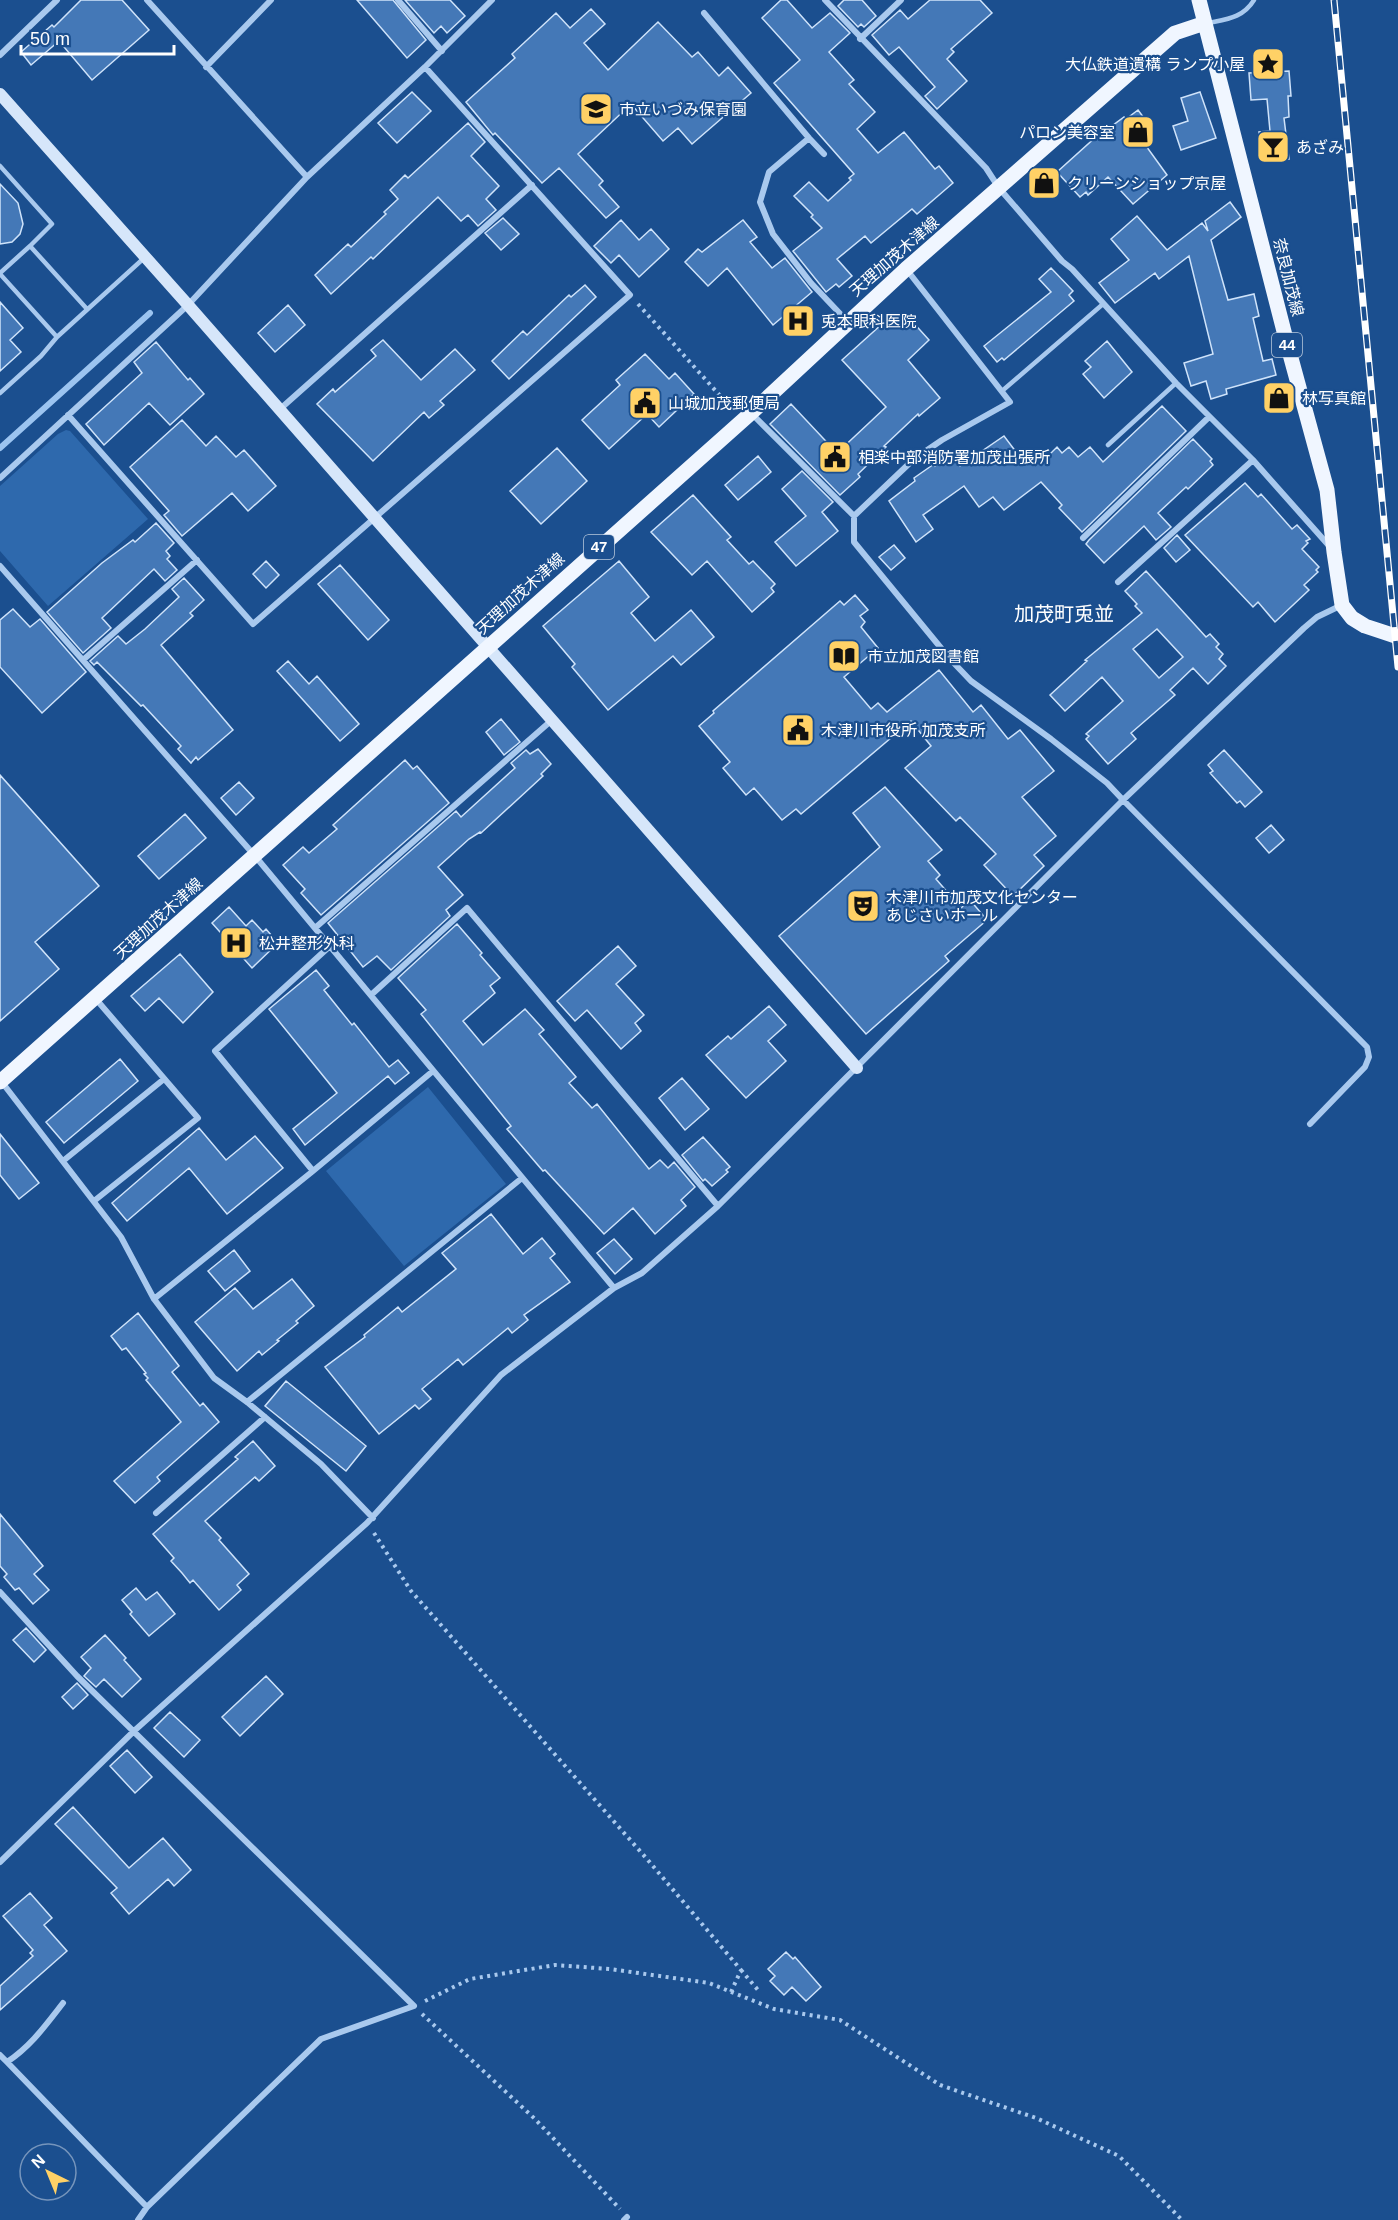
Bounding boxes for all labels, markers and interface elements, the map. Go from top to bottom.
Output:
scale bar [21,18,174,56]
text: 50 m [30,29,70,49]
place icon: 大仏鉄道遺構 ランプ小屋 [1250,46,1286,82]
place label: 大仏鉄道遺構 ランプ小屋 [1065,56,1245,73]
school or university icon: 市立いづみ保育園 [578,91,614,127]
place label: 市立いづみ保育園 [619,101,747,118]
shop icon: パロン美容室 [1120,114,1156,150]
place label: パロン美容室 [1019,124,1115,141]
bar icon: あざみ [1255,129,1291,165]
place label: あざみ [1296,139,1344,156]
shop icon: クリーンショップ京屋 [1026,165,1062,201]
place label: クリーンショップ京屋 [1067,175,1226,192]
street label: 天理加茂木津線 [846,213,942,300]
street label: 奈良加茂線 [1271,236,1306,318]
hospital icon: 兎本眼科医院 [780,303,816,339]
place label: 兎本眼科医院 [821,313,917,330]
road number: 44 [1272,333,1302,357]
shop icon: 林写真館 [1261,380,1297,416]
public building icon: 山城加茂郵便局 [627,385,663,421]
place label: 林写真館 [1302,390,1366,407]
place label: 山城加茂郵便局 [668,395,780,412]
public building icon: 相楽中部消防署加茂出張所 [817,439,853,475]
place label: 相楽中部消防署加茂出張所 [858,449,1050,466]
road number: 47 [584,535,614,559]
street label: 天理加茂木津線 [473,550,568,637]
district label: 加茂町兎並 [1014,603,1114,625]
library icon: 市立加茂図書館 [826,638,862,674]
place label: 市立加茂図書館 [867,648,979,665]
public building icon: 木津川市役所 加茂支所 [780,712,816,748]
place label: 木津川市役所 加茂支所 [821,722,985,739]
street label: 天理加茂木津線 [111,875,206,962]
theatre icon: 木津川市加茂文化センター あじさいホール [845,888,881,924]
place label: 木津川市加茂文化センター あじさいホール [886,889,1078,924]
hospital icon: 松井整形外科 [218,925,254,961]
place label: 松井整形外科 [259,935,355,952]
north arrow [18,2142,78,2202]
text: N [28,2151,48,2172]

